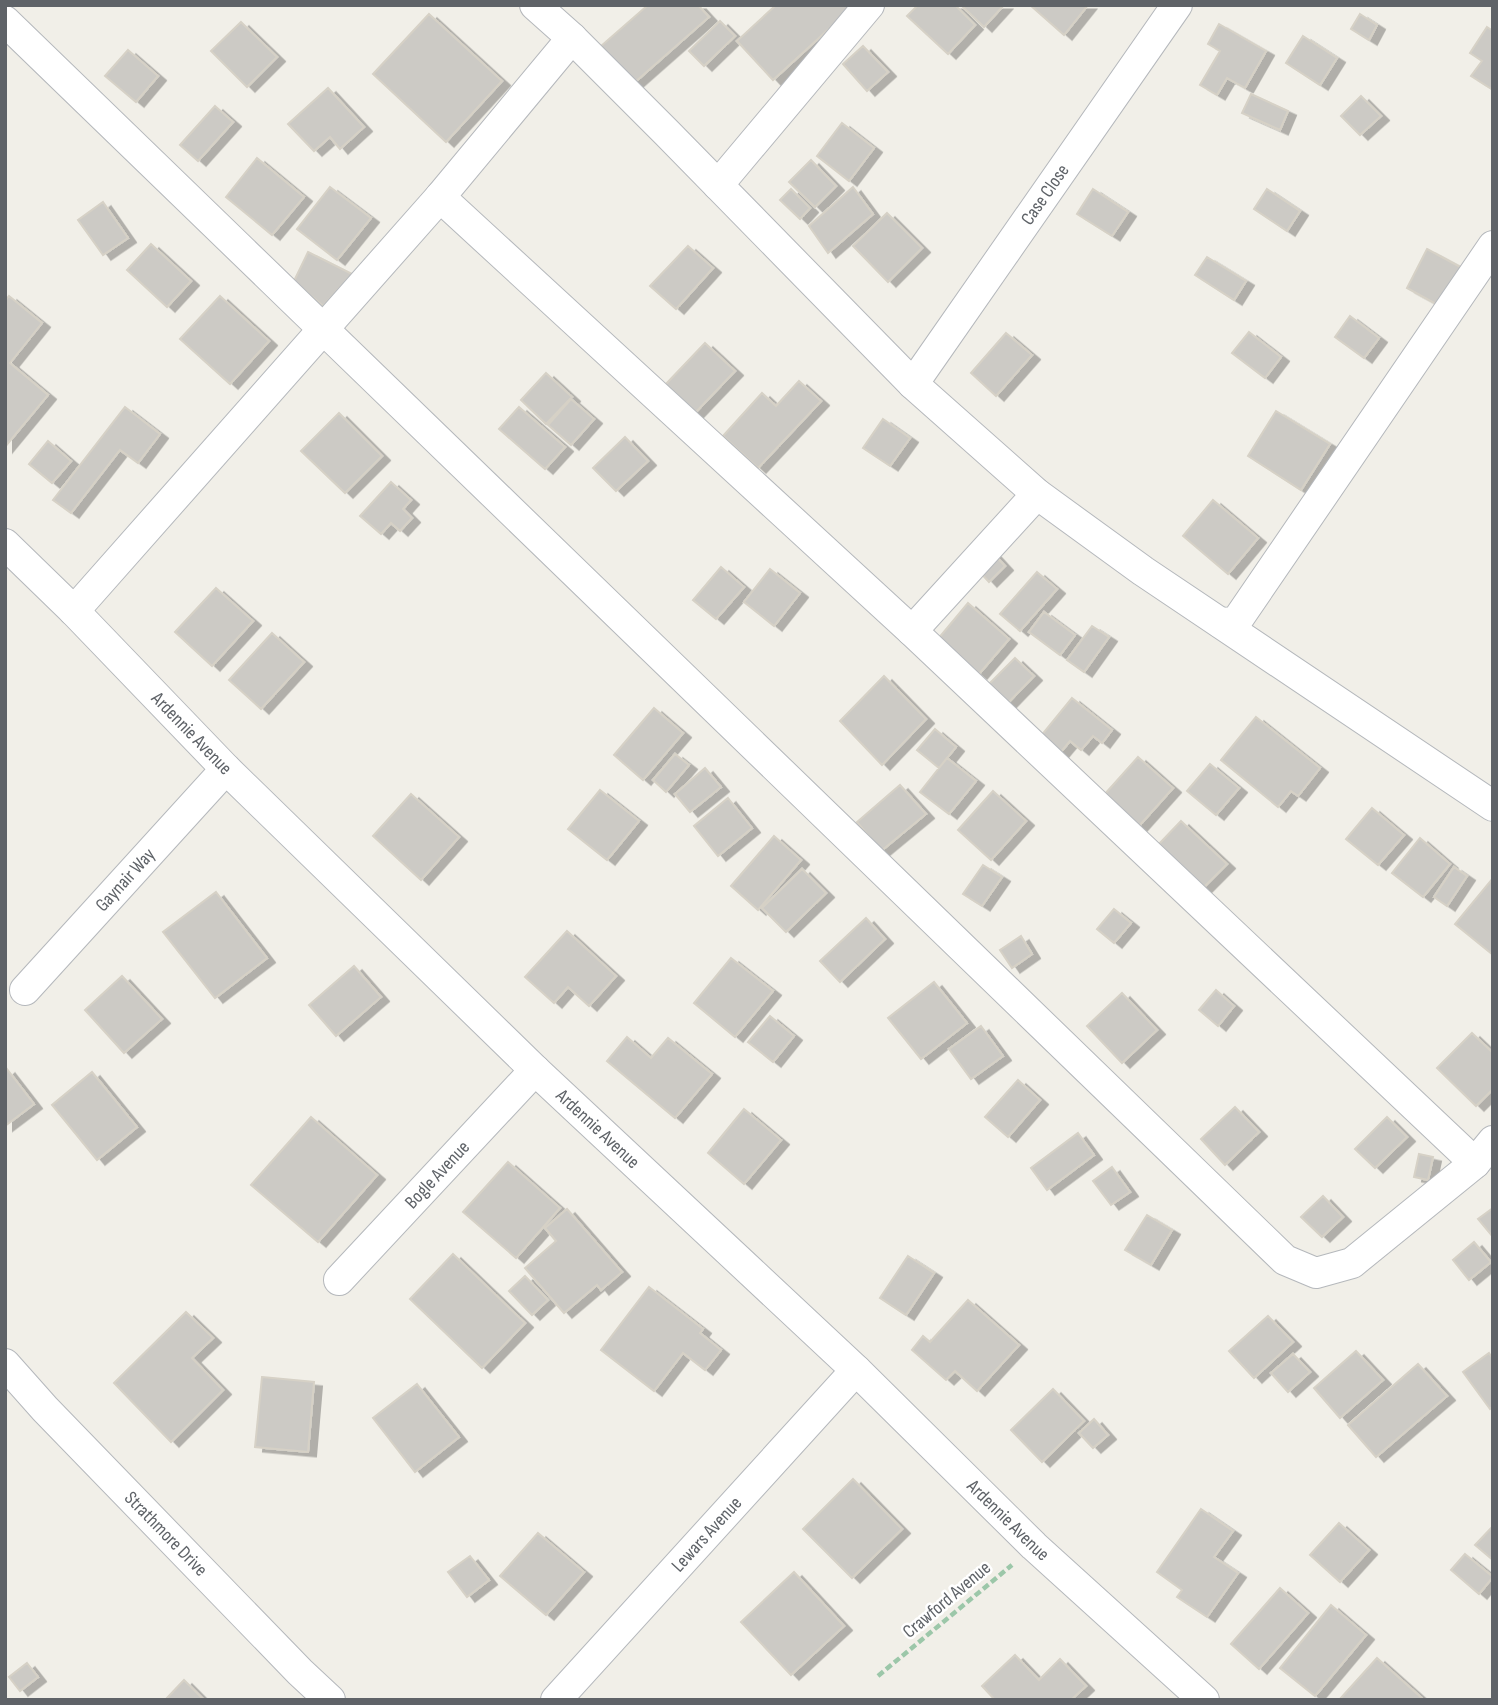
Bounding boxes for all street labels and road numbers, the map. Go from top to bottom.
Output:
street label: Case Close [1016,160,1074,229]
street label: Ardennie Avenue [146,686,237,780]
street label: Gaynair Way [91,843,160,916]
street label: Ardennie Avenue [551,1084,645,1174]
street label: Bogle Avenue [400,1136,475,1213]
street label: Ardennie Avenue [961,1474,1054,1566]
street label: Strathmore Drive [120,1486,212,1581]
street label: Lewars Avenue [667,1492,747,1577]
street label: Crawford Avenue [898,1557,996,1643]

